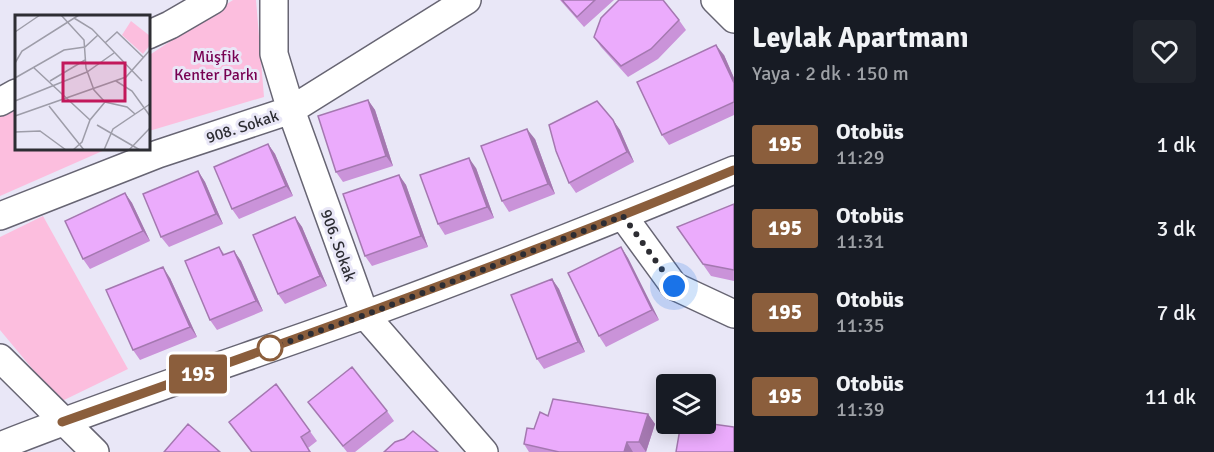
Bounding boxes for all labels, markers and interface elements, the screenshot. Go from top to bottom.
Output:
inset map [15,15,150,150]
button: heart [1133,20,1196,83]
text: Leylak Apartmanı [752,21,969,55]
park label: Müşfik Kenter Parkı [174,47,258,85]
text: Yaya · 2 dk · 150 m [752,61,909,86]
street label: 908. Sokak [204,106,281,148]
text: Otobüs [836,118,904,145]
text: 195 [768,131,802,157]
text: 1 dk [1157,131,1196,158]
text: 11:29 [836,145,885,170]
text: Otobüs [836,202,904,229]
street label: 906. Sokak [316,207,360,284]
text: 195 [768,215,802,241]
text: 3 dk [1157,215,1196,242]
text: 11:31 [836,229,885,254]
your location [659,271,689,301]
text: Otobüs [836,286,904,313]
text: 195 [768,299,802,325]
text: 7 dk [1157,299,1196,326]
text: 11:35 [836,313,885,338]
unlabelled marker [257,335,283,361]
line badge: 195 [164,354,232,394]
text: 195 [181,361,215,387]
text: Otobüs [836,370,904,397]
map controls [656,374,716,434]
button: layers [656,374,716,434]
text: 195 [768,383,802,409]
text: 11 dk [1145,383,1196,410]
text: 11:39 [836,397,885,422]

